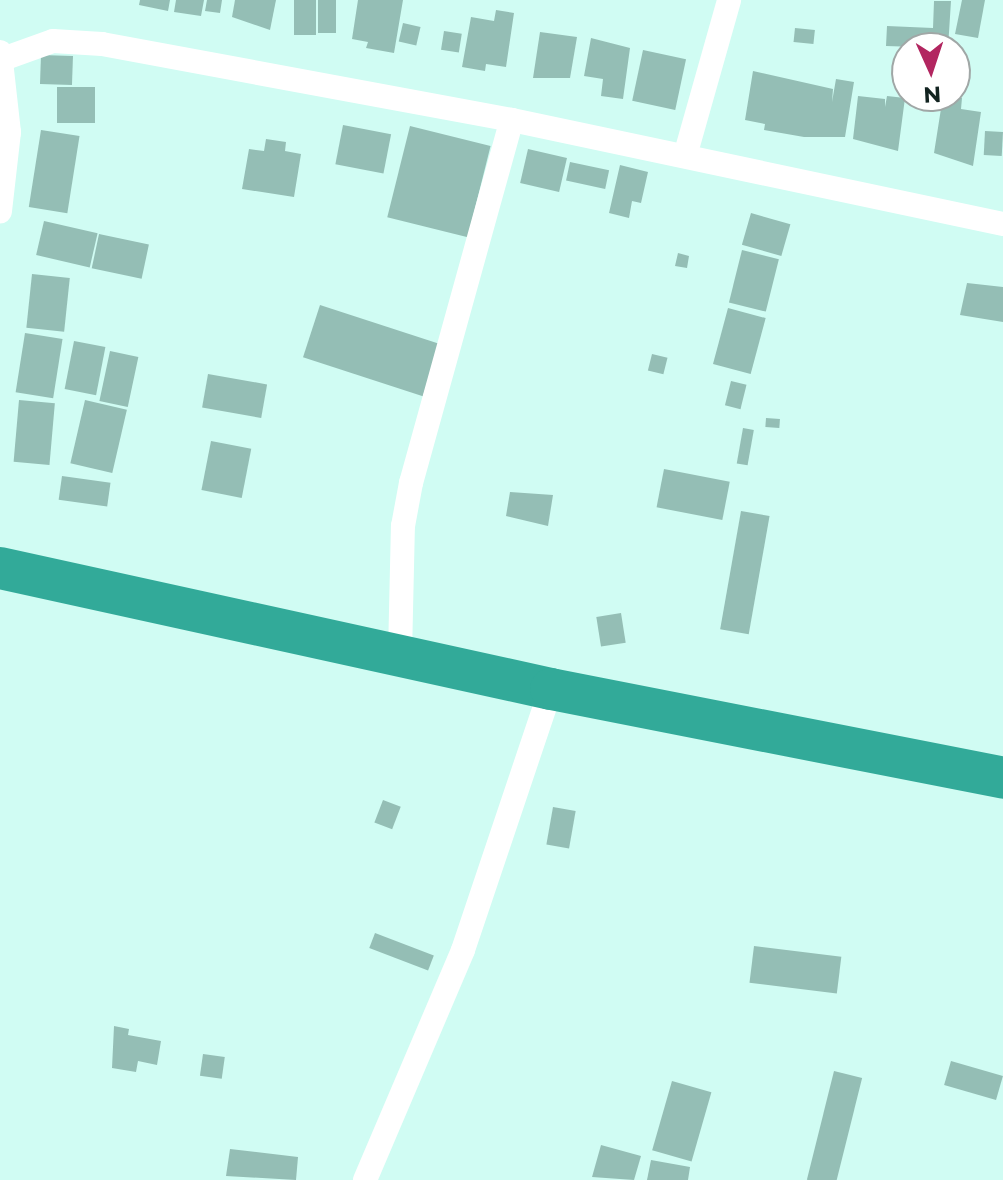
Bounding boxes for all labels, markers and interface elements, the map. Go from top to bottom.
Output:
north arrow [891,32,971,112]
text: N [923,81,942,108]

